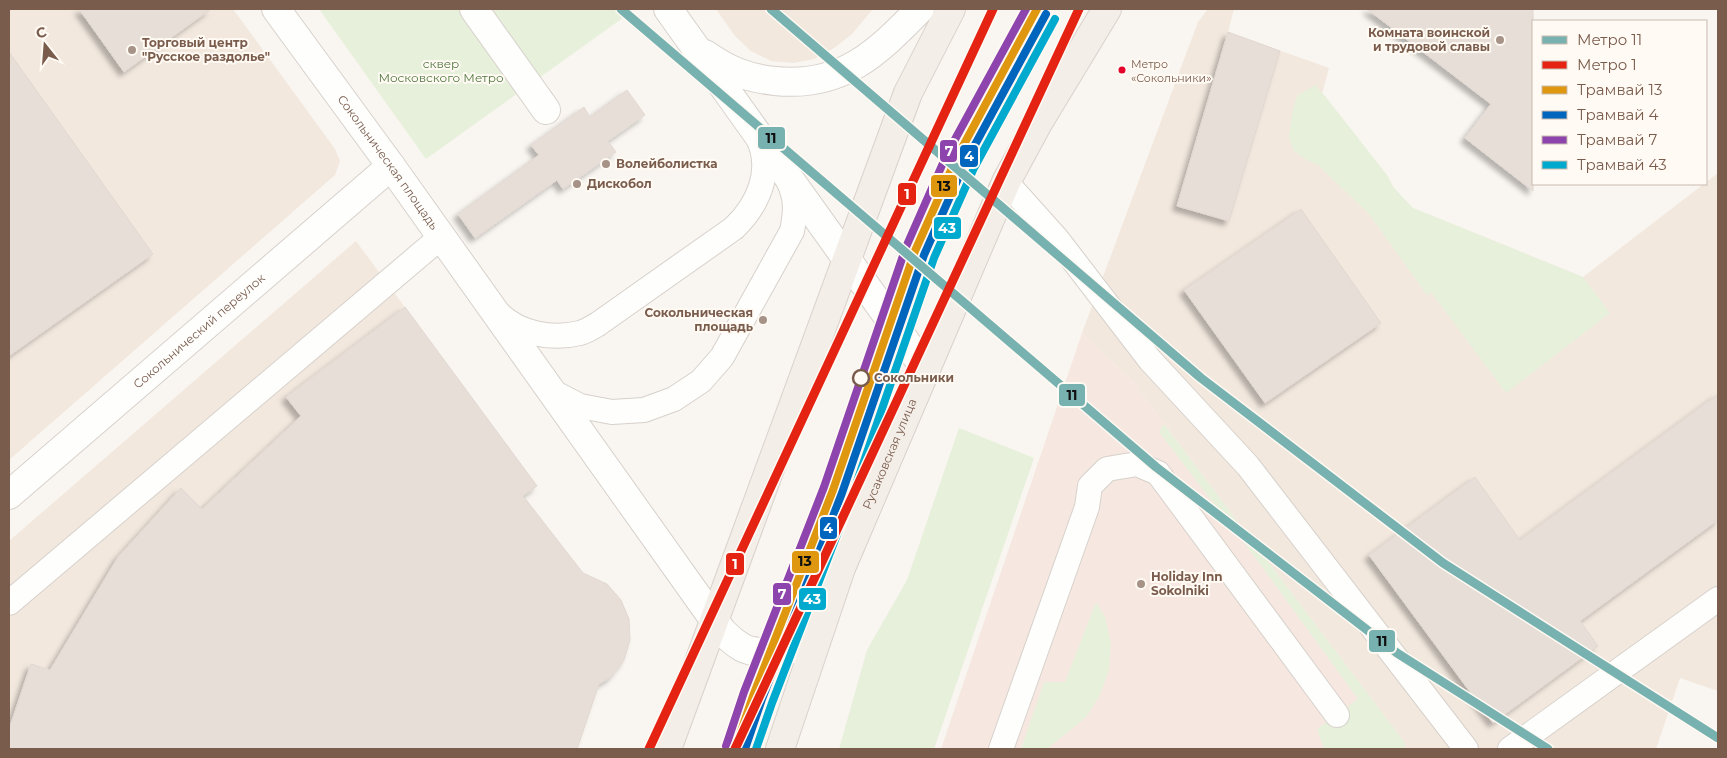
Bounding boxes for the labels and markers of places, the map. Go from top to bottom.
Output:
place label: Комната воинской и трудовой славы [1368,25,1490,54]
marker: Комната воинской и трудовой славы [1494,34,1506,46]
place label: Торговый центр "Русское раздолье" [142,35,270,64]
marker: Торговый центр "Русское раздолье" [126,44,138,56]
place label: Метро «Сокольники» [1131,57,1211,85]
marker: Метро «Сокольники» [1117,65,1127,75]
place label: Волейболистка [616,156,718,171]
marker: Волейболистка [600,158,612,170]
place label: Дискобол [587,176,652,191]
marker: Дискобол [571,178,583,190]
place label: Сокольническая площадь [644,305,753,334]
marker: Сокольническая площадь [757,314,769,326]
marker: Сокольники [852,369,870,387]
place label: Сокольники [874,370,954,385]
place label: Holiday Inn Sokolniki [1151,569,1222,598]
marker: Holiday Inn Sokolniki [1135,578,1147,590]

